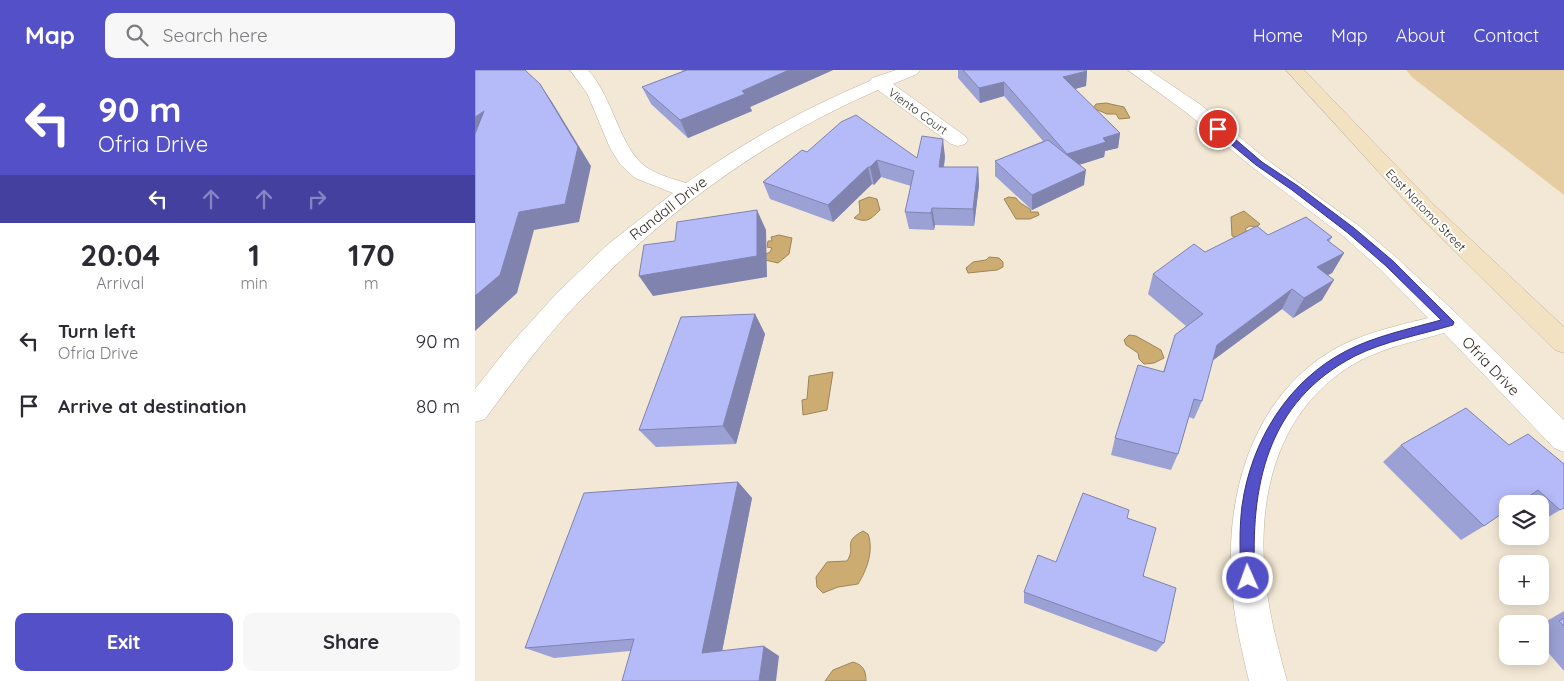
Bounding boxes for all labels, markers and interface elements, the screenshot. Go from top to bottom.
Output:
search box [105,13,455,58]
text: Map [25,20,75,50]
icon: search [123,21,151,49]
text: Search here [163,23,268,47]
text: Home [1253,24,1303,47]
text: Map [1331,24,1368,47]
text: About [1396,24,1446,47]
text: Contact [1474,24,1539,47]
street label: Viento Court [886,85,950,137]
text: 90 m [98,87,181,131]
icon: left [15,90,80,155]
pin [1197,108,1239,150]
icon: arrive [1204,115,1232,143]
text: Ofria Drive [98,130,208,158]
street label: East Natoma Street [1383,166,1469,254]
street label: Randall Drive [625,172,711,244]
icon: left [144,185,172,213]
icon: ahead [197,185,225,213]
icon: ahead [250,185,278,213]
icon: right [303,185,331,213]
text: 20:04 [80,236,160,274]
text: 1 [248,236,260,274]
text: 170 [348,236,395,274]
text: Arrival [96,273,144,293]
text: min [240,273,268,293]
text: m [364,273,379,293]
text: Turn left [58,319,136,343]
icon: left [15,327,43,355]
text: 90 m [416,329,460,353]
street label: Ofria Drive [1458,332,1524,400]
text: Ofria Drive [58,343,138,363]
icon: arrive [15,392,43,420]
text: Arrive at destination [58,394,247,418]
text: 80 m [416,394,460,418]
map controls [1499,495,1549,665]
button: layers [1499,495,1549,545]
position arrow [1221,551,1273,603]
button: + [1499,555,1549,605]
button: Exit [15,613,233,671]
button: Share [243,613,460,671]
button: − [1499,615,1549,665]

